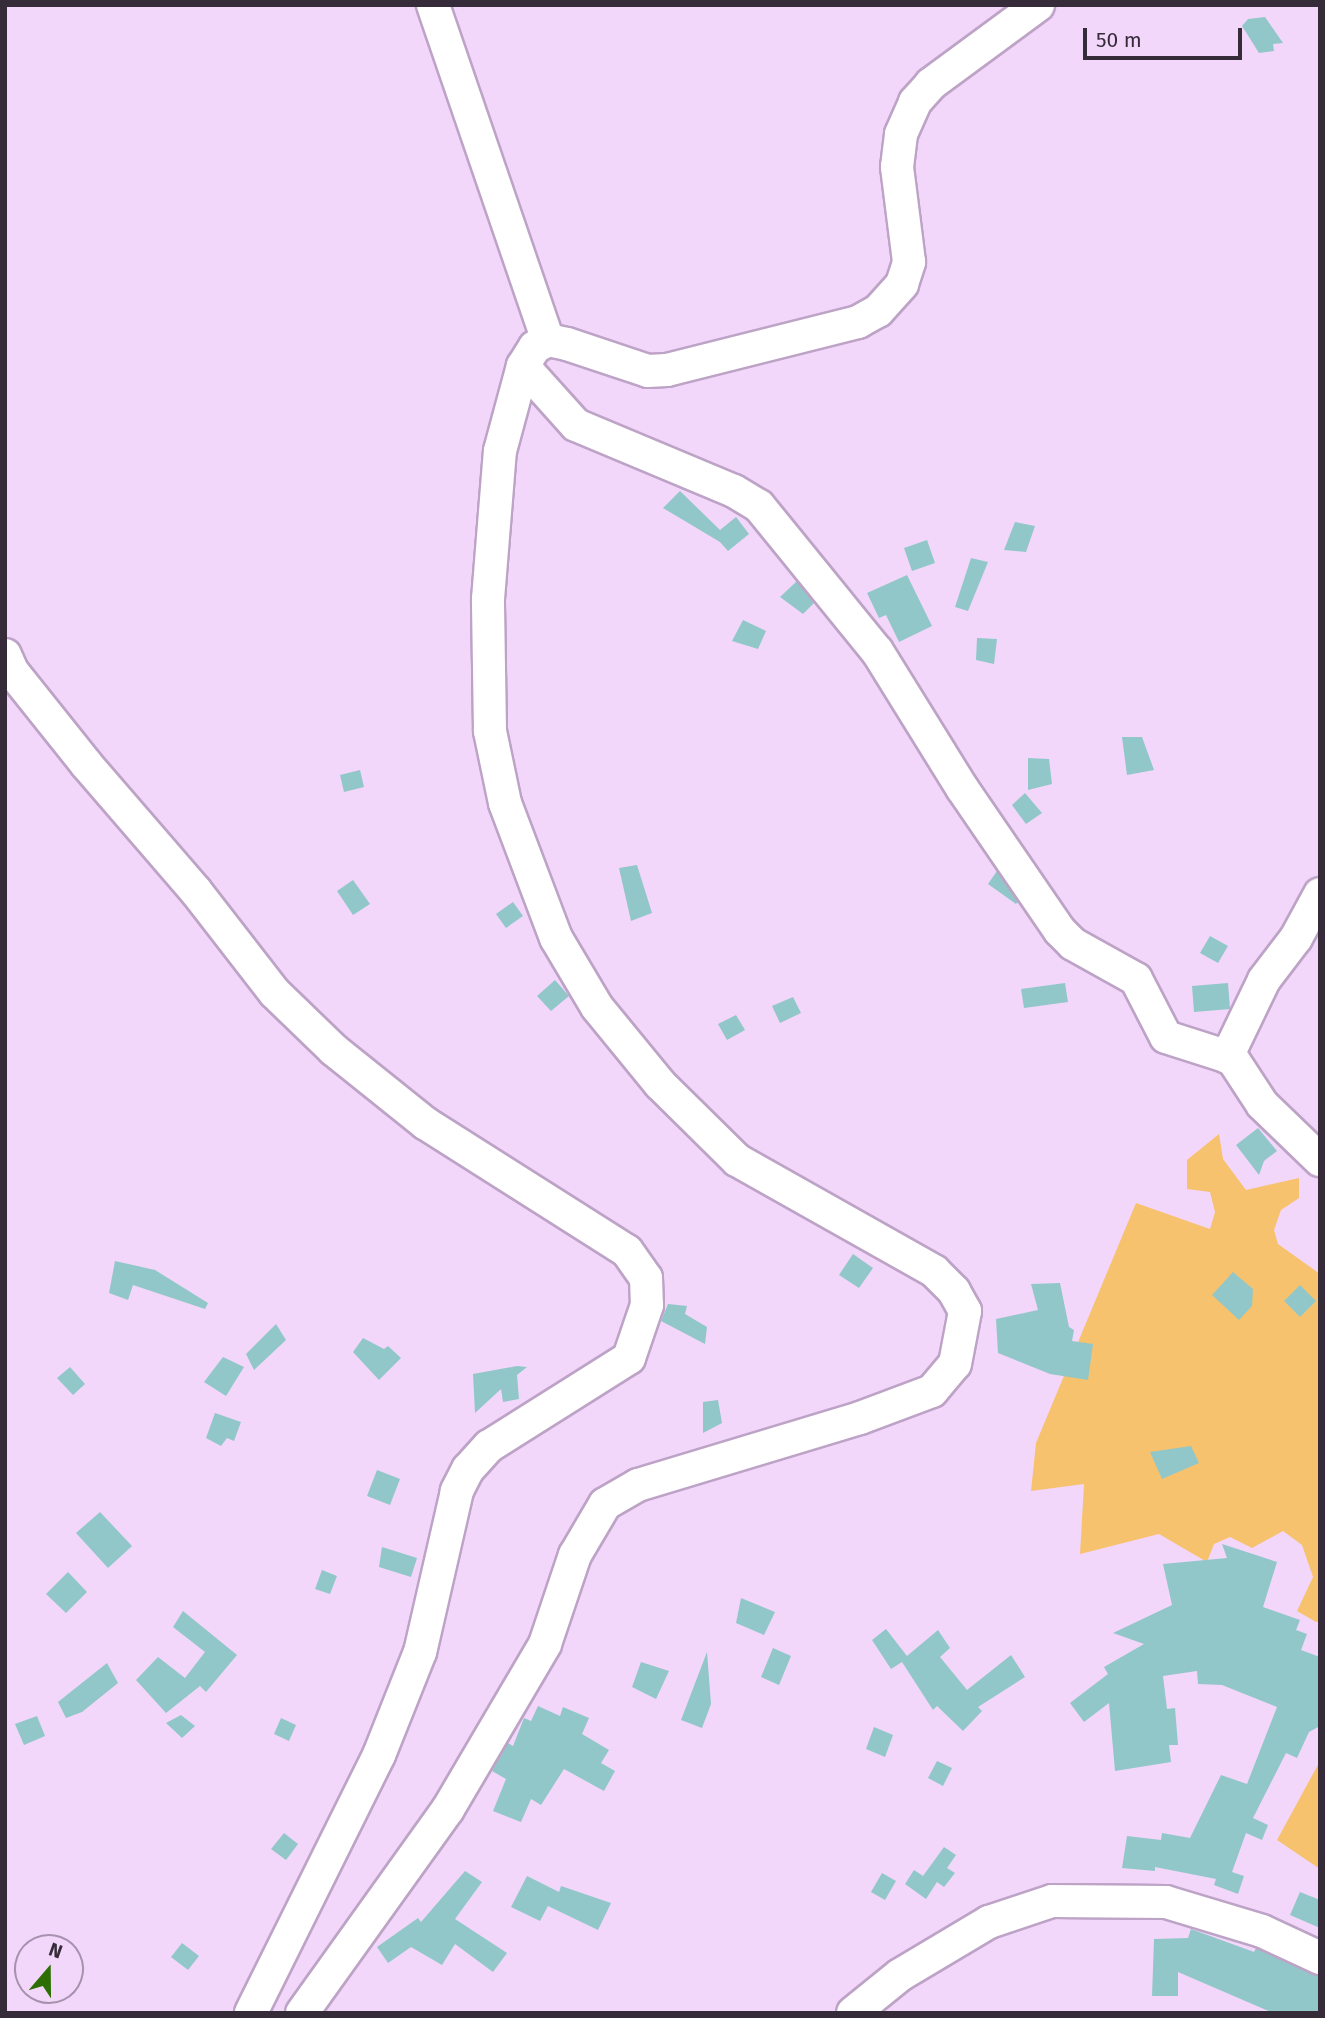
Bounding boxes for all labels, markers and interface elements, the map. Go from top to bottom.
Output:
scale bar [1087,14,1246,58]
text: 50 m [1096,27,1142,53]
north arrow [14,1934,84,2004]
text: N [46,1938,66,1964]

